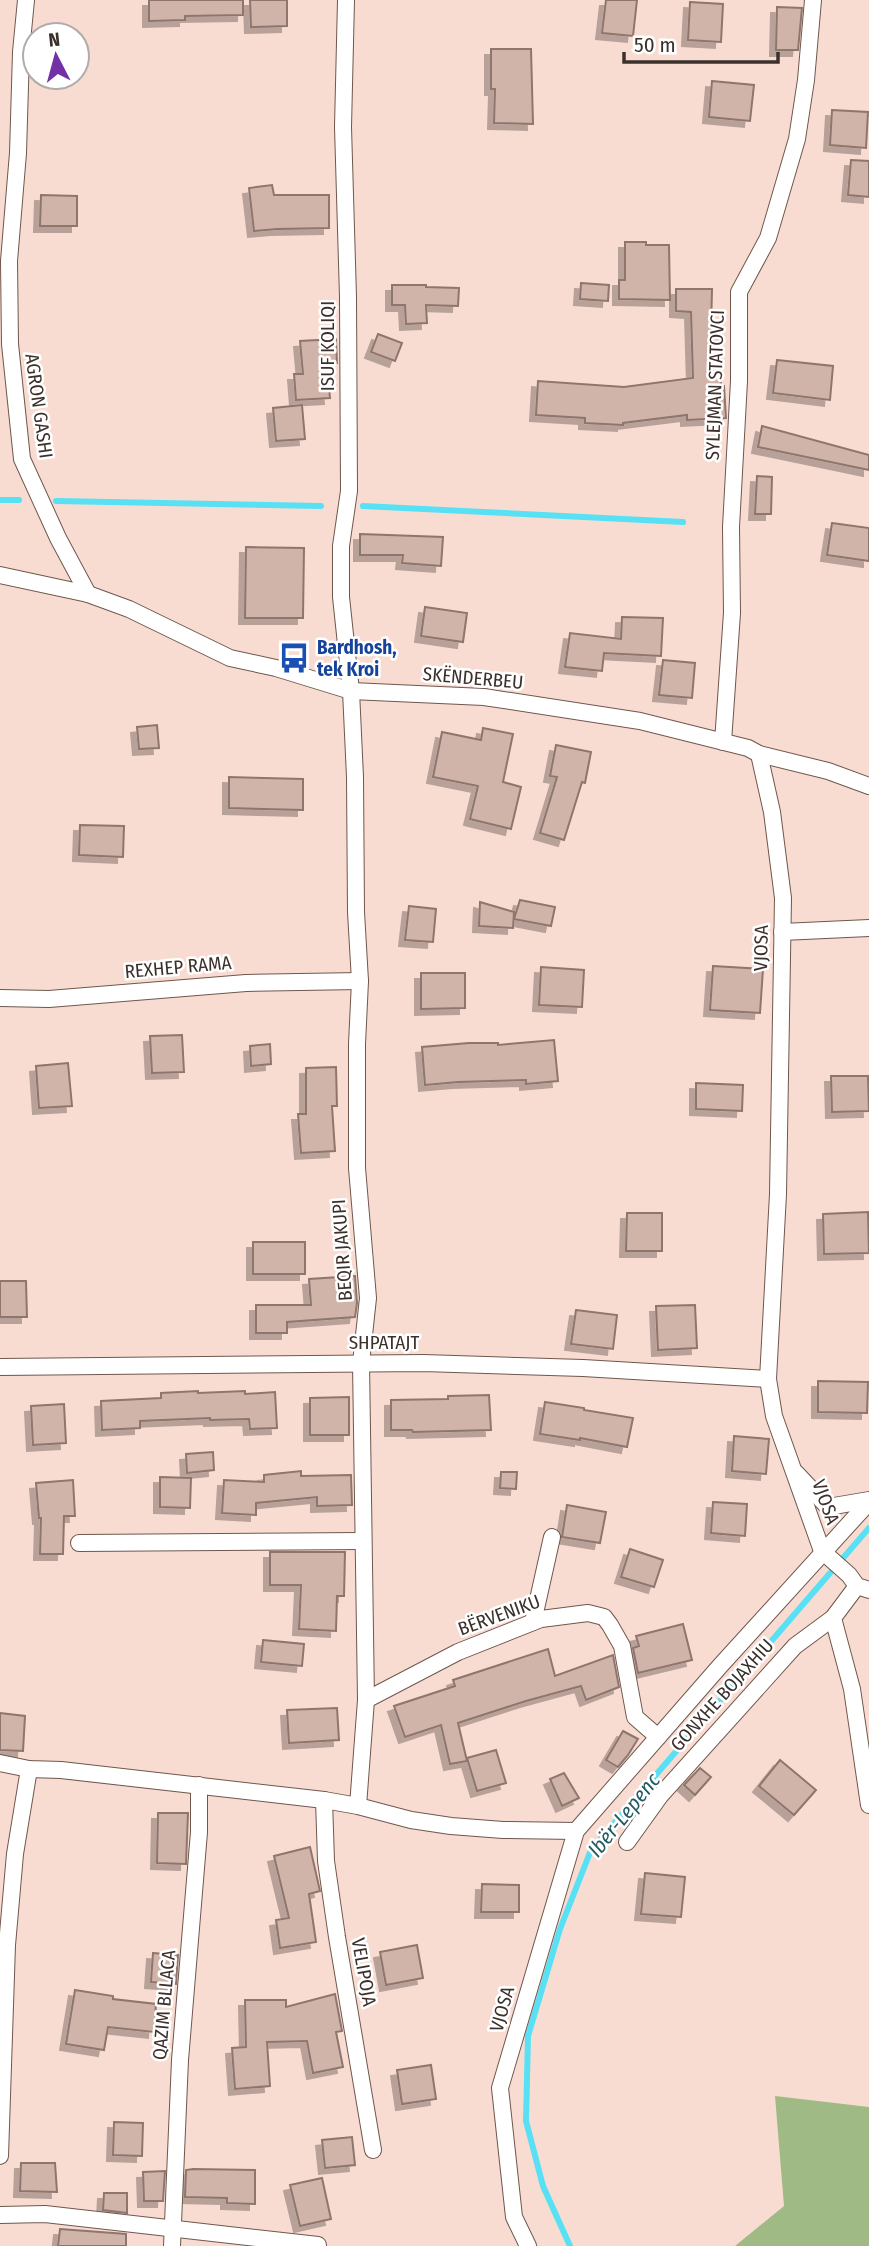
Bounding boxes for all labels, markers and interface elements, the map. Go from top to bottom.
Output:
north arrow [21,21,91,91]
scale bar [624,21,778,65]
text: N [47,28,61,52]
text: 50 m [634,32,676,58]
street label: ISUF KOLIQI [316,301,339,391]
street label: SYLEJMAN STATOVCI [701,309,729,461]
street label: AGRON GASHI [20,352,58,460]
place label: Bardhosh, tek Kroi [317,636,397,681]
bus stop icon: Bardhosh, tek Kroi [277,641,311,675]
street label: SKËNDERBEU [422,662,524,694]
street label: VJOSA [749,925,773,971]
street label: REXHEP RAMA [124,951,232,983]
street label: BEQIR JAKUPI [327,1198,357,1302]
street label: SHPATAJT [349,1331,420,1354]
street label: VJOSA [807,1476,845,1528]
street label: BËRVENIKU [455,1590,543,1640]
street label: GONXHE BOJAXHIU [666,1634,778,1756]
water label: Ibër-Lepenc [582,1767,666,1862]
street label: VELIPOJA [347,1936,381,2008]
street label: QAZIM BLLACA [148,1949,180,2061]
street label: VJOSA [485,1984,519,2034]

